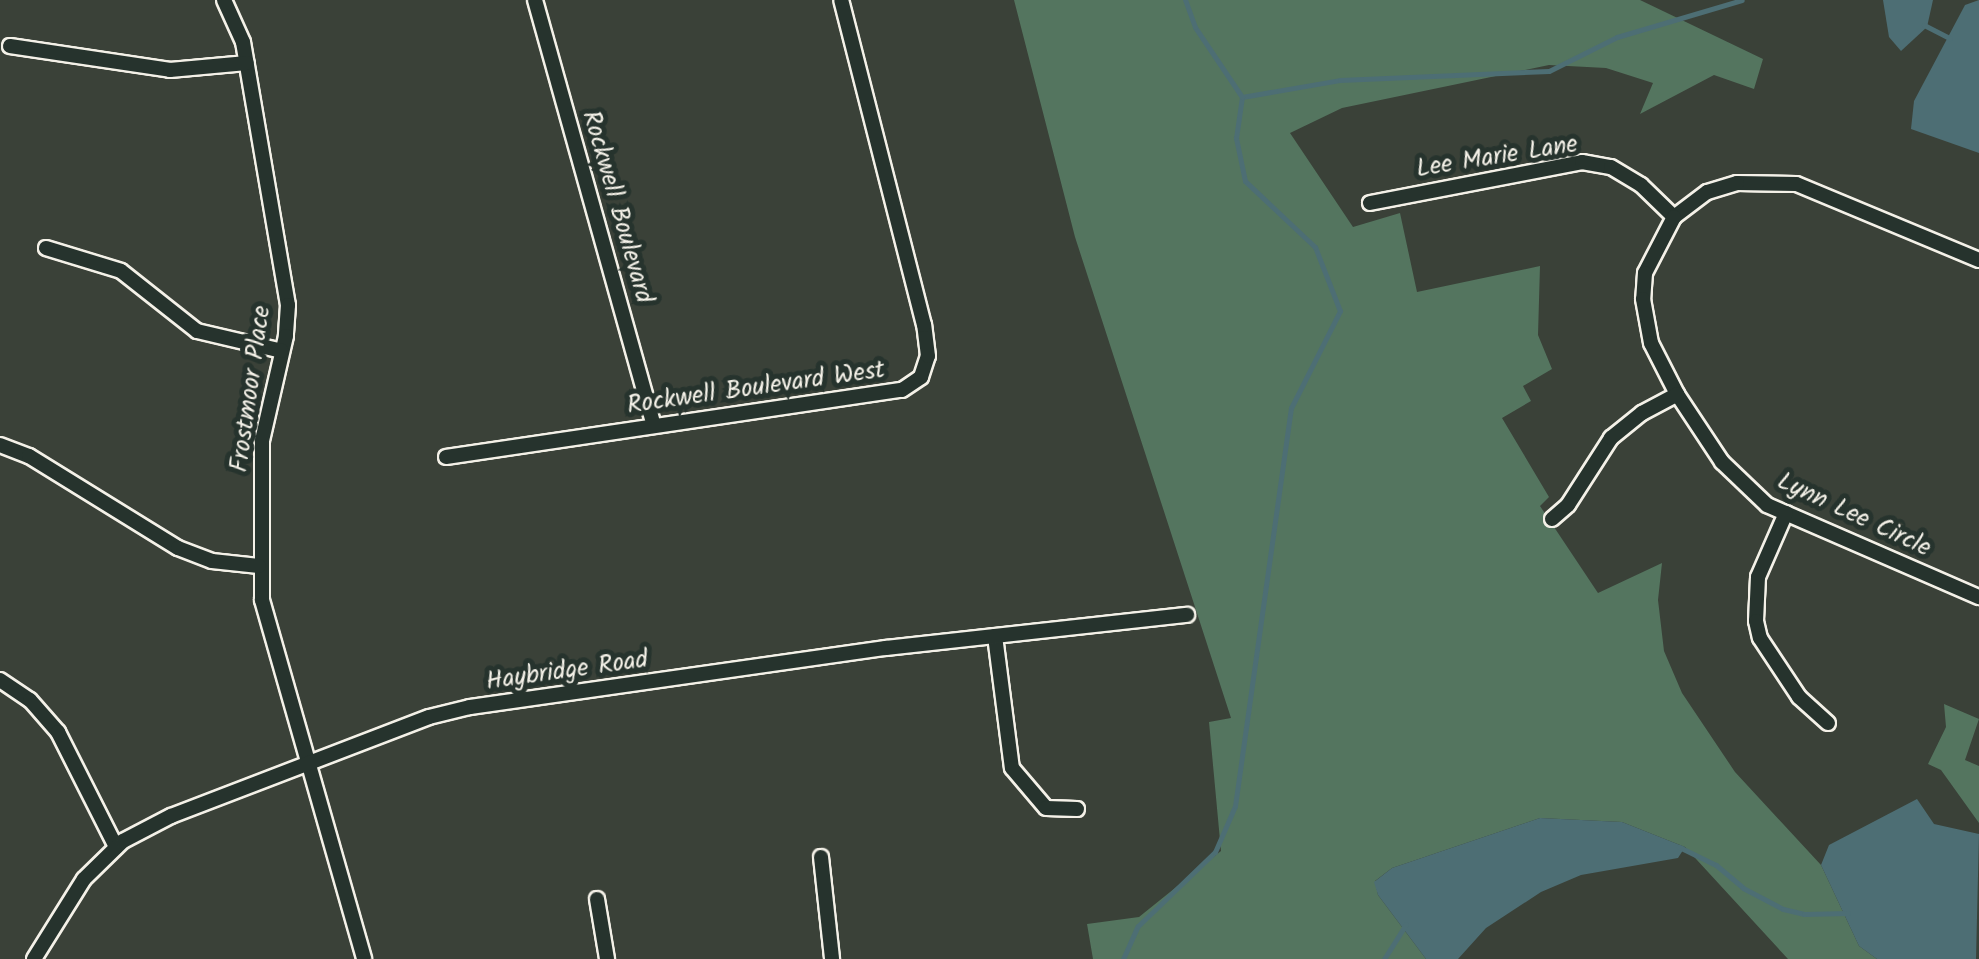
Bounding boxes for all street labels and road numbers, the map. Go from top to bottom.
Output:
street label: Rockwell Boulevard [575,107,659,307]
street label: Lee Marie Lane [1414,129,1580,185]
street label: Frostmoor Place [224,304,278,474]
street label: Rockwell Boulevard West [625,355,887,421]
street label: Lynn Lee Circle [1772,466,1936,564]
street label: Haybridge Road [484,645,650,697]

